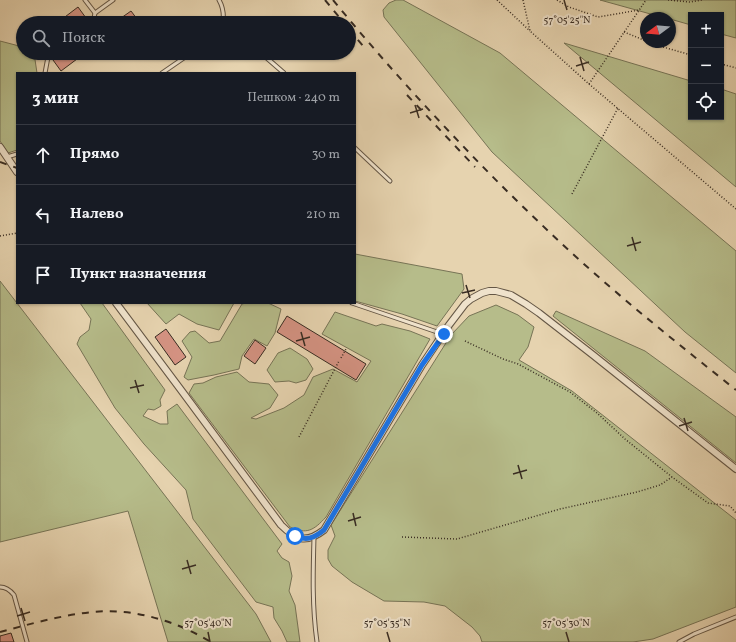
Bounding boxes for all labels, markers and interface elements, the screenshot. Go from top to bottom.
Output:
north arrow [640,12,676,48]
map controls [688,12,724,120]
button: + [688,12,724,48]
text: 57°05'25"N [544,13,591,27]
search box [16,16,356,60]
icon: search [30,27,52,49]
text: Поиск [62,28,105,49]
button: − [688,48,724,84]
button: locate [688,84,724,120]
text: 3 мин [32,87,79,110]
text: Пешком · 240 m [247,89,340,107]
icon: ahead [32,144,54,166]
text: Прямо [70,144,119,165]
text: 30 m [312,146,340,164]
icon: left [32,204,54,226]
text: Налево [70,204,124,225]
text: 210 m [306,206,340,224]
icon: arrive [32,264,54,286]
text: Пункт назначения [70,264,206,285]
route end [435,325,453,343]
route start [286,527,304,545]
text: 57°05'40"N [184,616,232,630]
text: 57°05'35"N [364,616,411,630]
text: 57°05'30"N [542,616,590,630]

